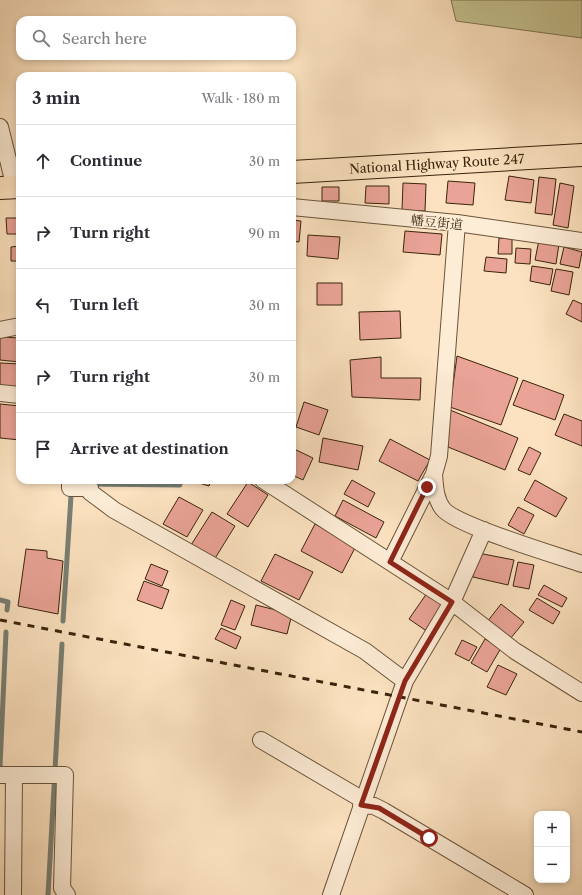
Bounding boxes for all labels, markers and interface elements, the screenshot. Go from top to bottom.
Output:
search box [16,16,296,60]
icon: search [30,27,52,49]
text: Search here [62,29,147,48]
text: 3 min [32,88,81,108]
text: Walk · 180 m [201,90,280,106]
icon: ahead [32,150,54,172]
street label: National Highway Route 247 [349,150,525,177]
text: Continue [70,151,142,170]
text: 30 m [249,153,280,169]
street label: 幡豆街道 [410,211,464,233]
icon: right [32,222,54,244]
text: Turn right [70,223,150,242]
text: 90 m [249,225,280,241]
icon: left [32,294,54,316]
text: Turn left [70,295,139,314]
text: 30 m [249,297,280,313]
icon: right [32,366,54,388]
text: Turn right [70,367,150,386]
text: 30 m [249,369,280,385]
icon: arrive [32,438,54,460]
text: Arrive at destination [70,439,229,458]
route end [418,478,436,496]
map controls [534,811,570,883]
button: + [534,811,570,847]
route start [420,829,438,847]
button: − [534,847,570,883]

